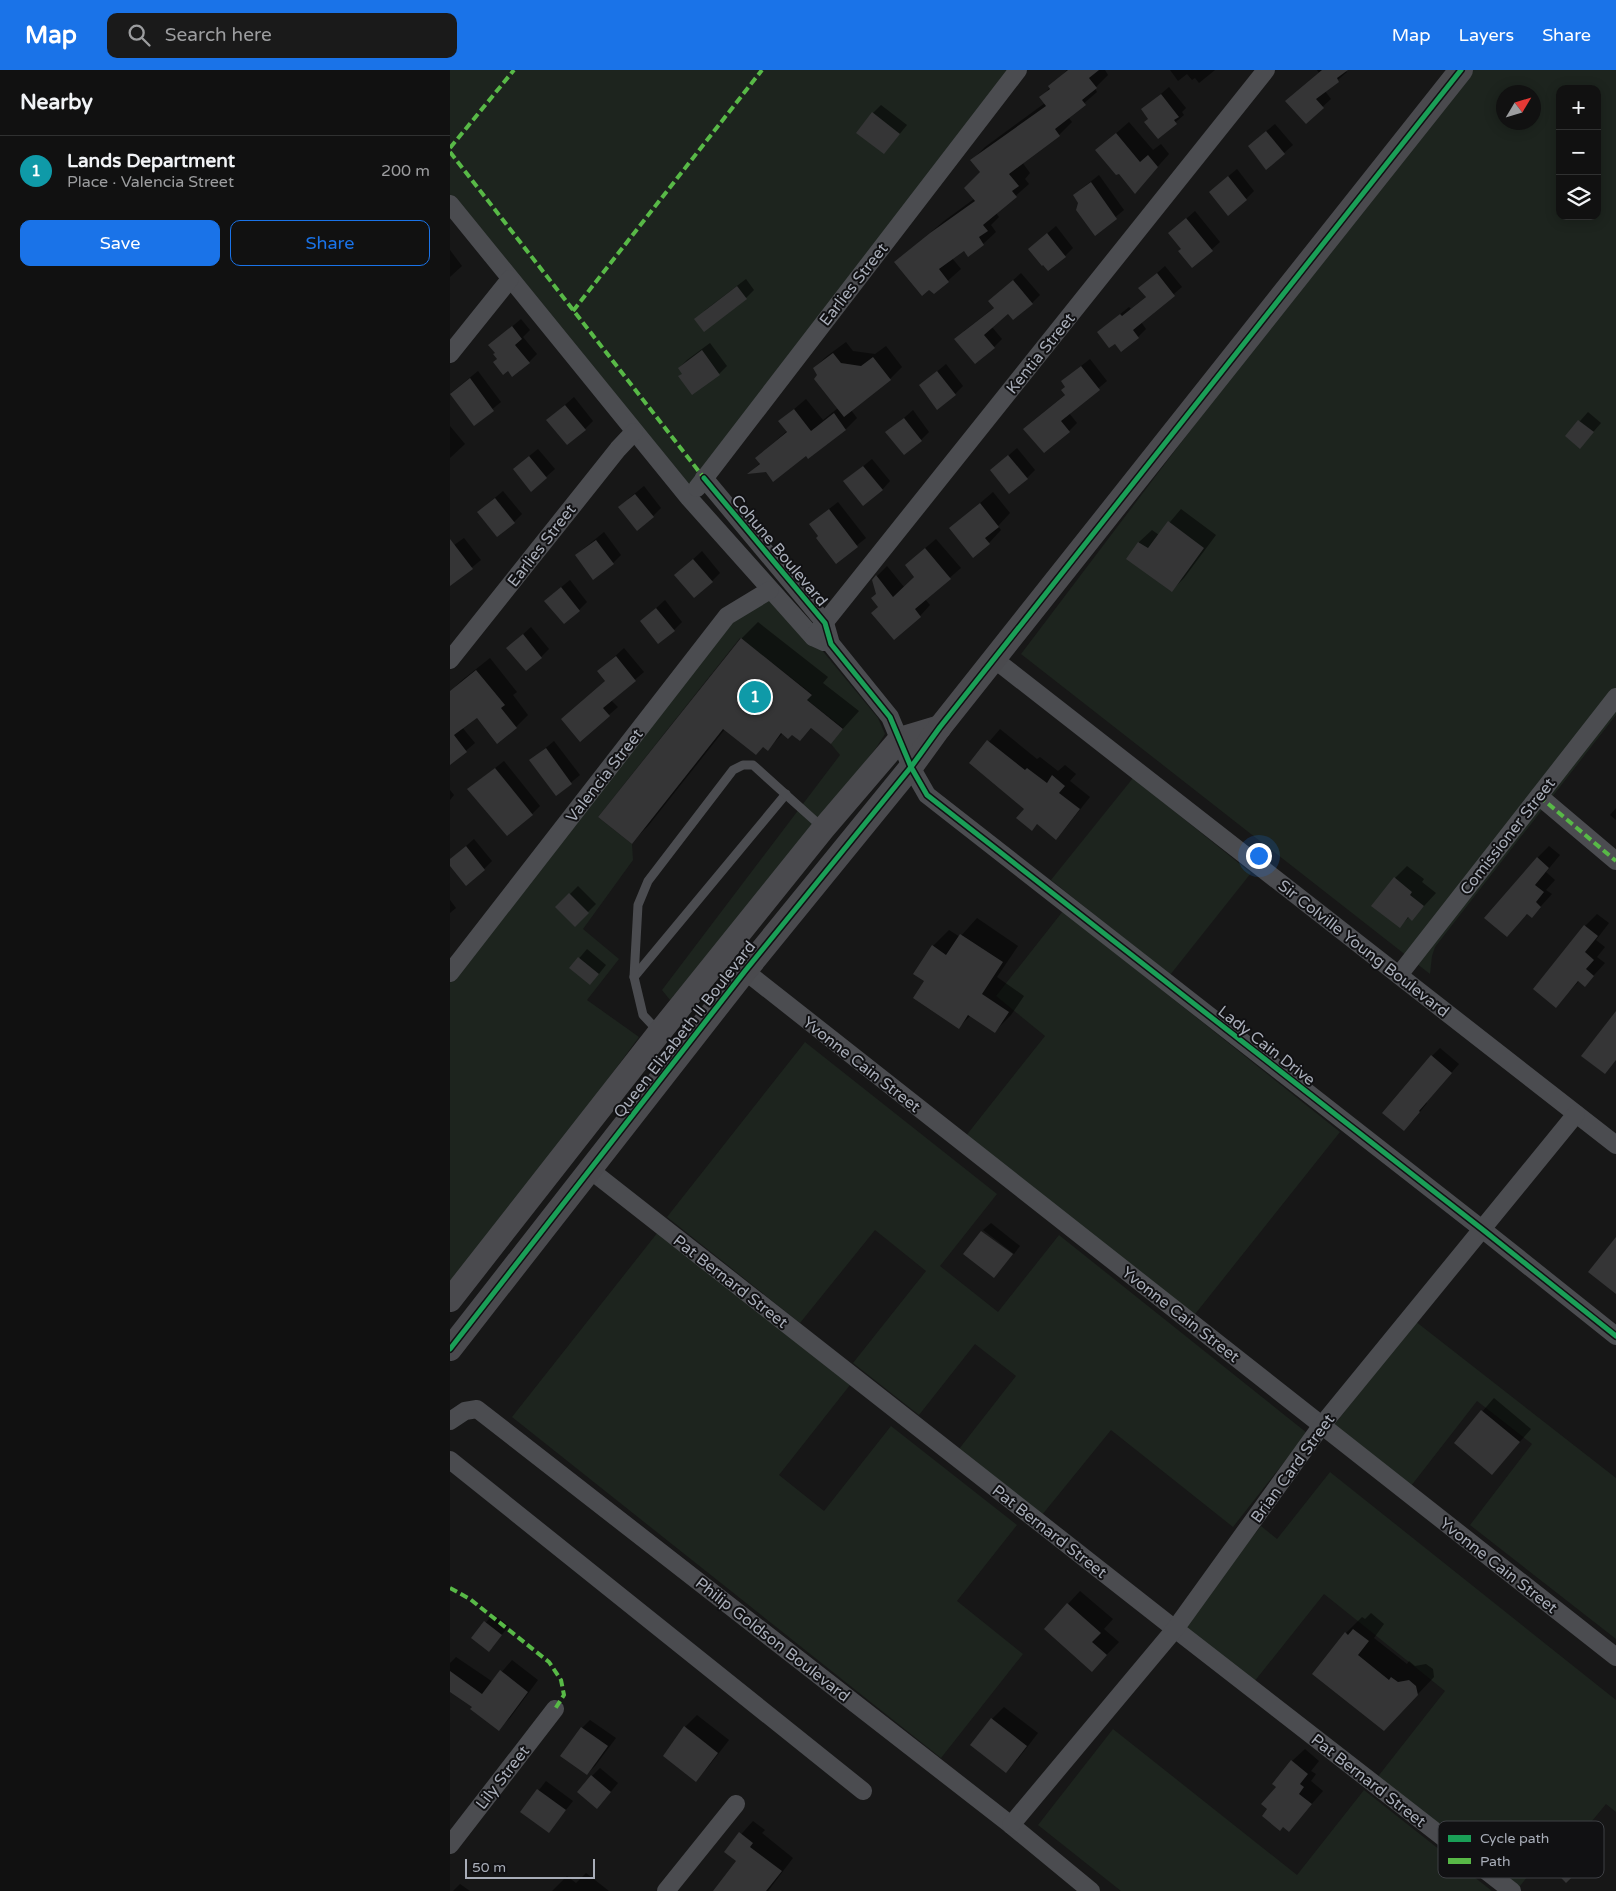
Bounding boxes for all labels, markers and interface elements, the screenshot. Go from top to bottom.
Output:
search box [107,13,457,58]
text: Map [25,21,77,50]
icon: search [125,21,153,49]
text: Search here [165,24,272,46]
text: Map [1392,24,1431,46]
text: Layers [1459,24,1514,46]
text: Share [1542,24,1591,46]
north arrow [1496,85,1541,130]
map controls [1556,85,1601,220]
button: + [1556,85,1601,130]
text: Nearby [20,90,93,115]
button: − [1556,130,1601,175]
text: Lands Department [67,150,235,172]
text: 1 [31,161,41,181]
text: 200 m [381,161,430,181]
text: Place · Valencia Street [67,172,234,192]
button: layers [1556,175,1601,220]
button: Save [20,220,220,266]
button: Share [230,220,430,266]
street label: Earlies Street [815,239,892,330]
street label: Kentia Street [1002,309,1079,398]
street label: Cohune Boulevard [727,491,832,611]
street label: Earlies Street [503,500,580,591]
pin: 1 [739,678,771,716]
street label: Valencia Street [562,725,648,826]
street label: Comissioner Street [1456,774,1560,899]
your location [1246,843,1272,869]
street label: Sir Colville Young Boulevard [1274,876,1453,1022]
street label: Queen Elizabeth II Boulevard [609,937,760,1122]
street label: Lady Cain Drive [1214,1001,1319,1090]
street label: Yvonne Cain Street [798,1013,924,1117]
street label: Pat Bernard Street [669,1231,792,1333]
street label: Yvonne Cain Street [1117,1263,1243,1367]
street label: Brian Card Street [1247,1410,1339,1527]
street label: Pat Bernard Street [988,1481,1111,1583]
street label: Yvonne Cain Street [1435,1514,1561,1618]
street label: Philip Goldson Boulevard [691,1573,854,1706]
street label: Pat Bernard Street [1307,1730,1430,1832]
street label: Lily Street [472,1742,534,1814]
legend [1438,1821,1604,1878]
text: Cycle path [1480,1830,1549,1847]
text: Path [1480,1853,1511,1870]
scale bar [465,1856,595,1879]
text: 50 m [472,1859,506,1876]

